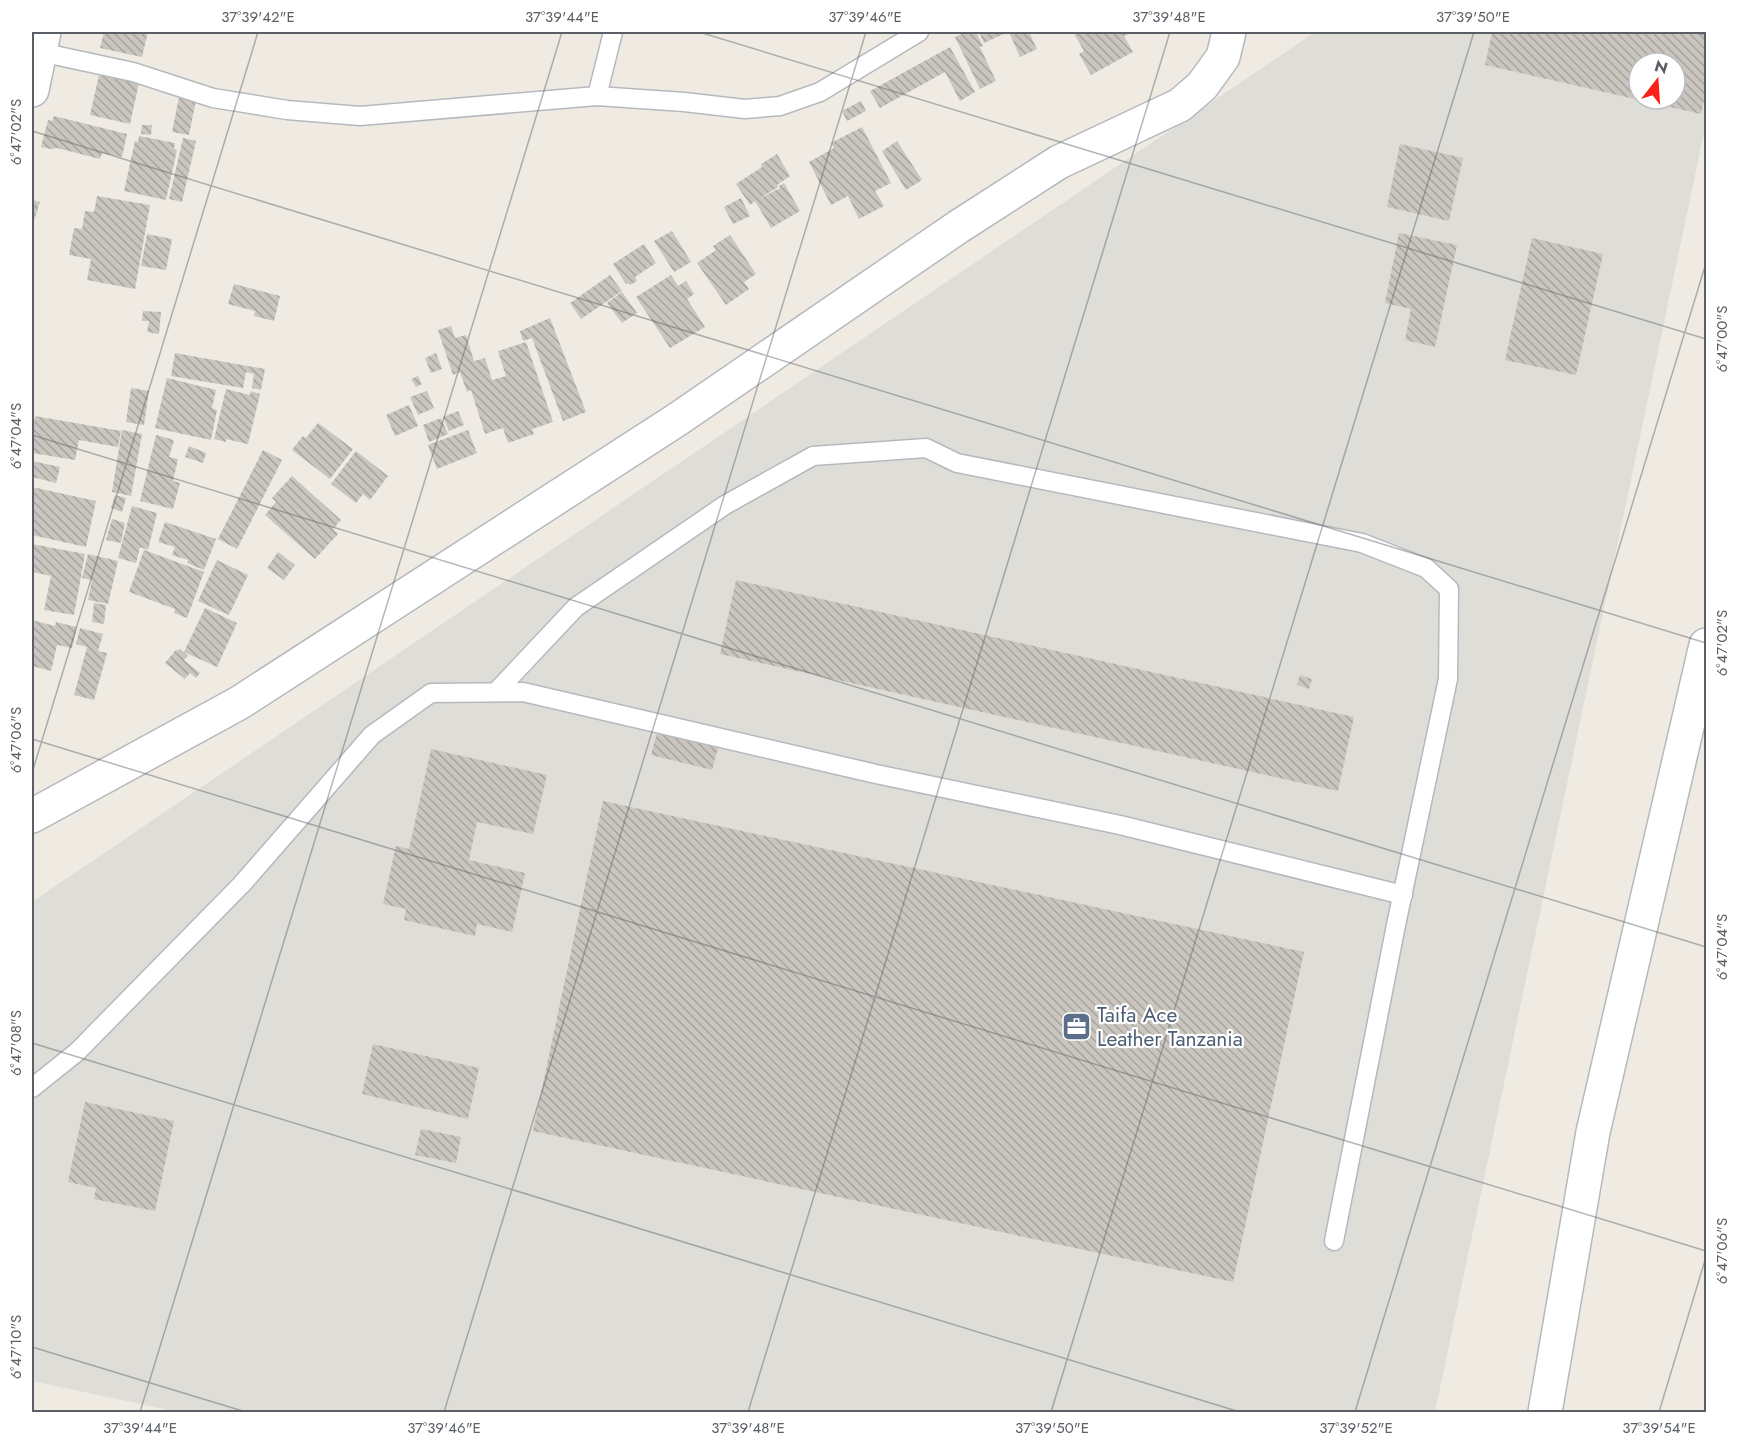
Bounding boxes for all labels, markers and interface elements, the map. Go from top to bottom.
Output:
text: 37°39'42"E [221,6,295,28]
text: 37°39'44"E [525,6,599,28]
text: 37°39'46"E [828,6,902,28]
text: 37°39'48"E [1132,6,1206,28]
text: 37°39'50"E [1436,6,1510,28]
north arrow [1627,51,1687,111]
text: N [1652,54,1671,80]
text: 6°47'02"S [5,99,27,165]
text: 6°47'00"S [1711,306,1733,372]
text: 6°47'04"S [5,403,27,469]
text: 6°47'02"S [1711,610,1733,676]
text: 6°47'06"S [5,707,27,773]
text: 6°47'04"S [1711,914,1733,980]
place label: Taifa Ace Leather Tanzania [1097,1000,1243,1054]
text: 6°47'08"S [5,1010,27,1076]
office icon: Taifa Ace Leather Tanzania [1060,1011,1092,1043]
text: 6°47'06"S [1711,1218,1733,1284]
text: 6°47'10"S [5,1315,27,1379]
text: 37°39'44"E [103,1417,177,1439]
text: 37°39'46"E [407,1417,481,1439]
text: 37°39'48"E [711,1417,785,1439]
text: 37°39'50"E [1015,1417,1089,1439]
text: 37°39'52"E [1319,1417,1393,1439]
text: 37°39'54"E [1622,1417,1696,1439]

